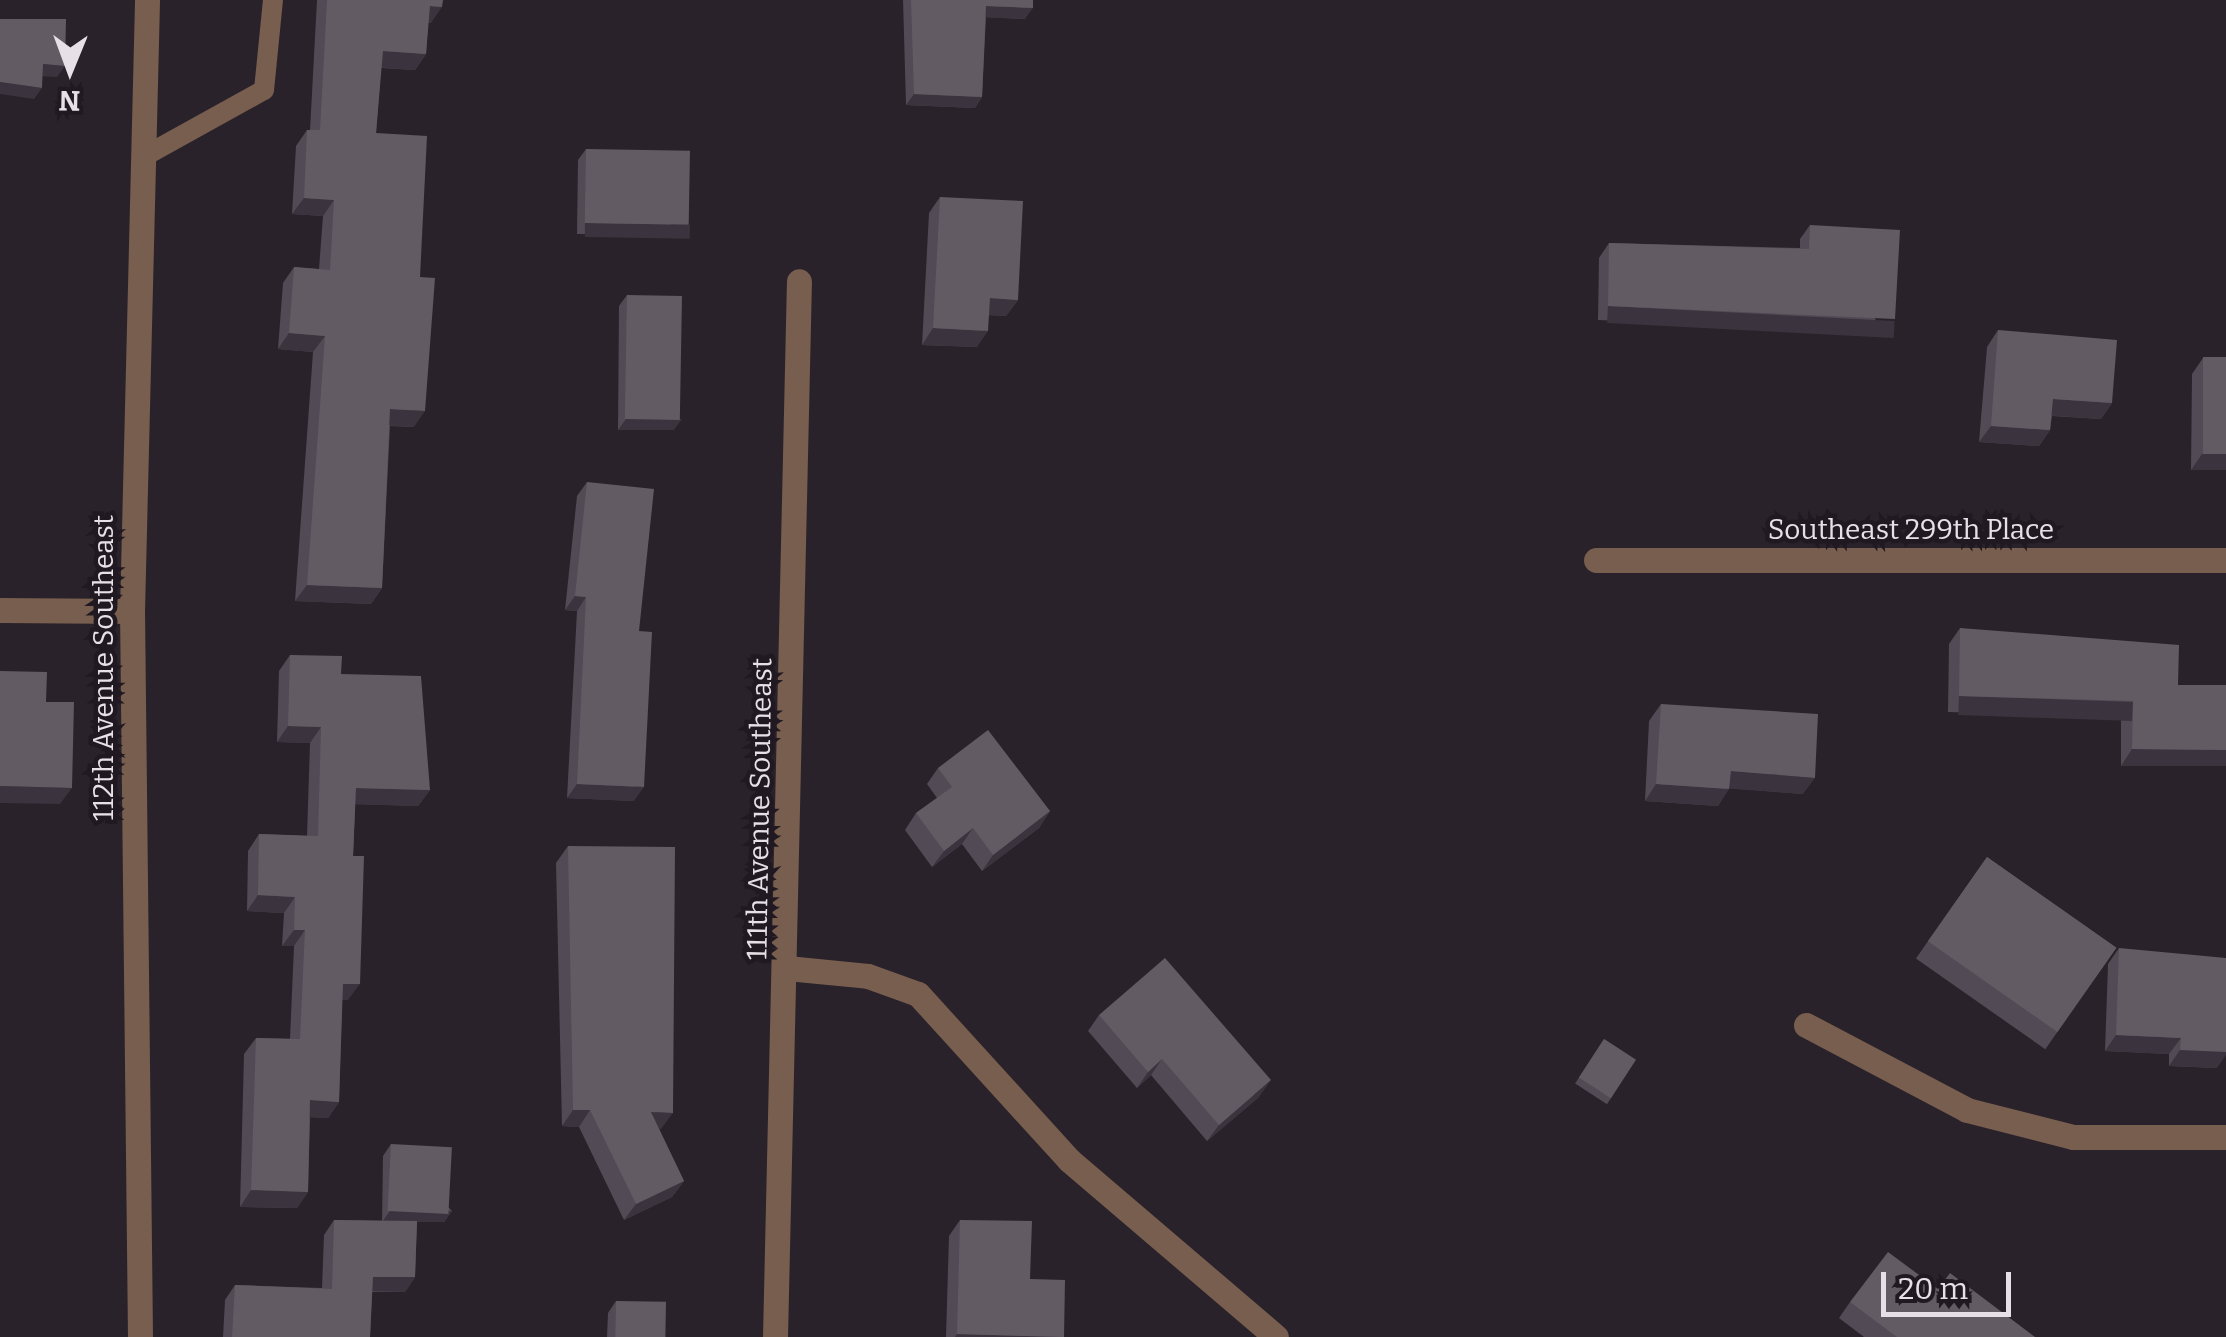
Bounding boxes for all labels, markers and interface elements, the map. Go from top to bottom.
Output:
north arrow [20,20,120,120]
text: N [58,84,81,117]
street label: Southeast 299th Place [1768,513,2054,547]
street label: 112th Avenue Southeast [87,515,121,821]
street label: 111th Avenue Southeast [741,658,779,960]
scale bar [1886,1252,2016,1314]
text: 20 m [1898,1271,1968,1307]

